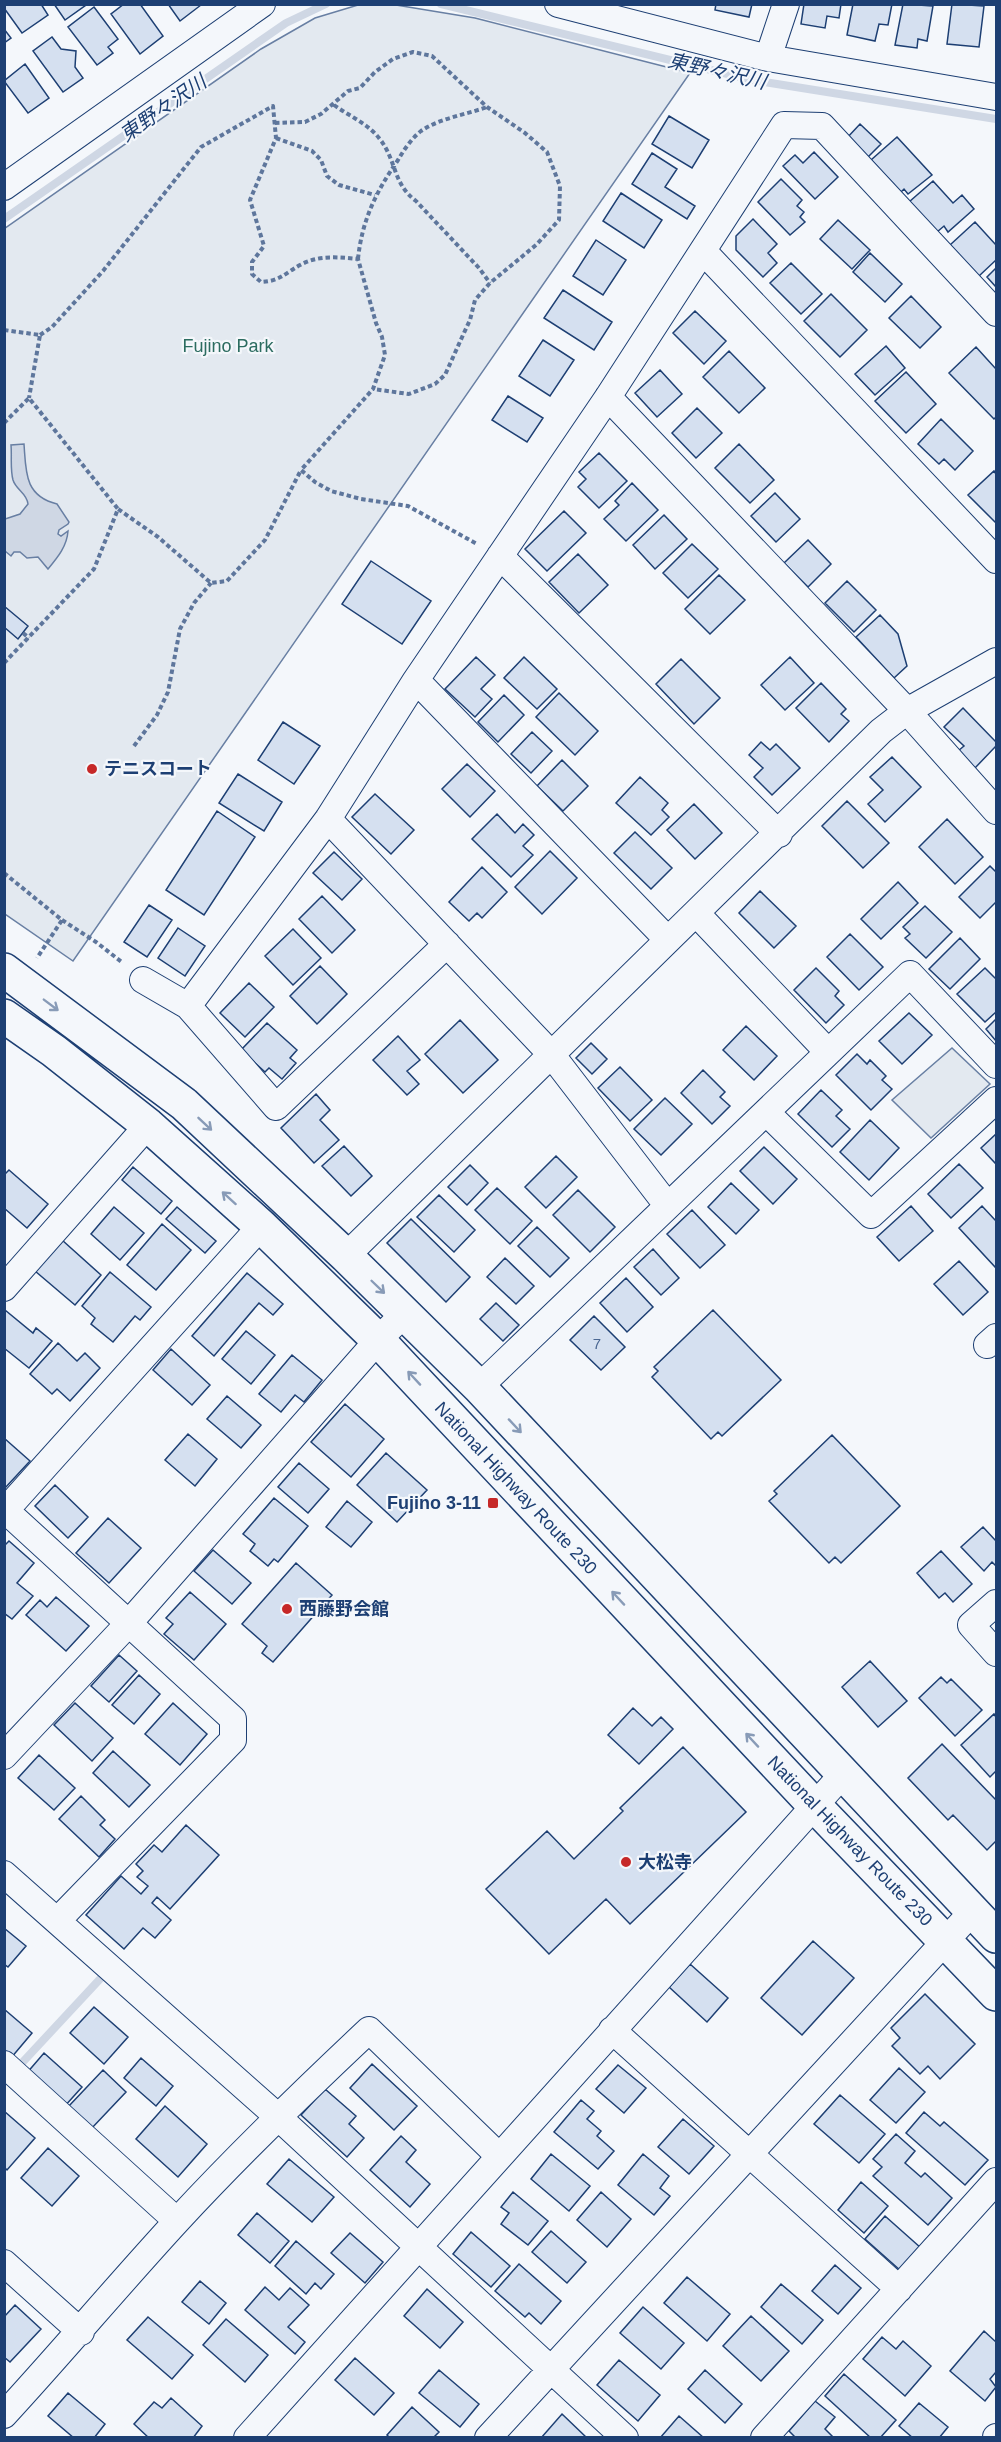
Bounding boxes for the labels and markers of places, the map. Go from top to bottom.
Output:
place label: テニスコート [104,759,212,779]
marker: テニスコート [85,762,99,776]
place label: Fujino 3-11 [387,1493,481,1513]
marker: Fujino 3-11 [486,1496,500,1510]
place label: 西藤野会館 [299,1599,389,1619]
marker: 西藤野会館 [280,1602,294,1616]
place label: 大松寺 [638,1852,692,1872]
marker: 大松寺 [619,1855,633,1869]

